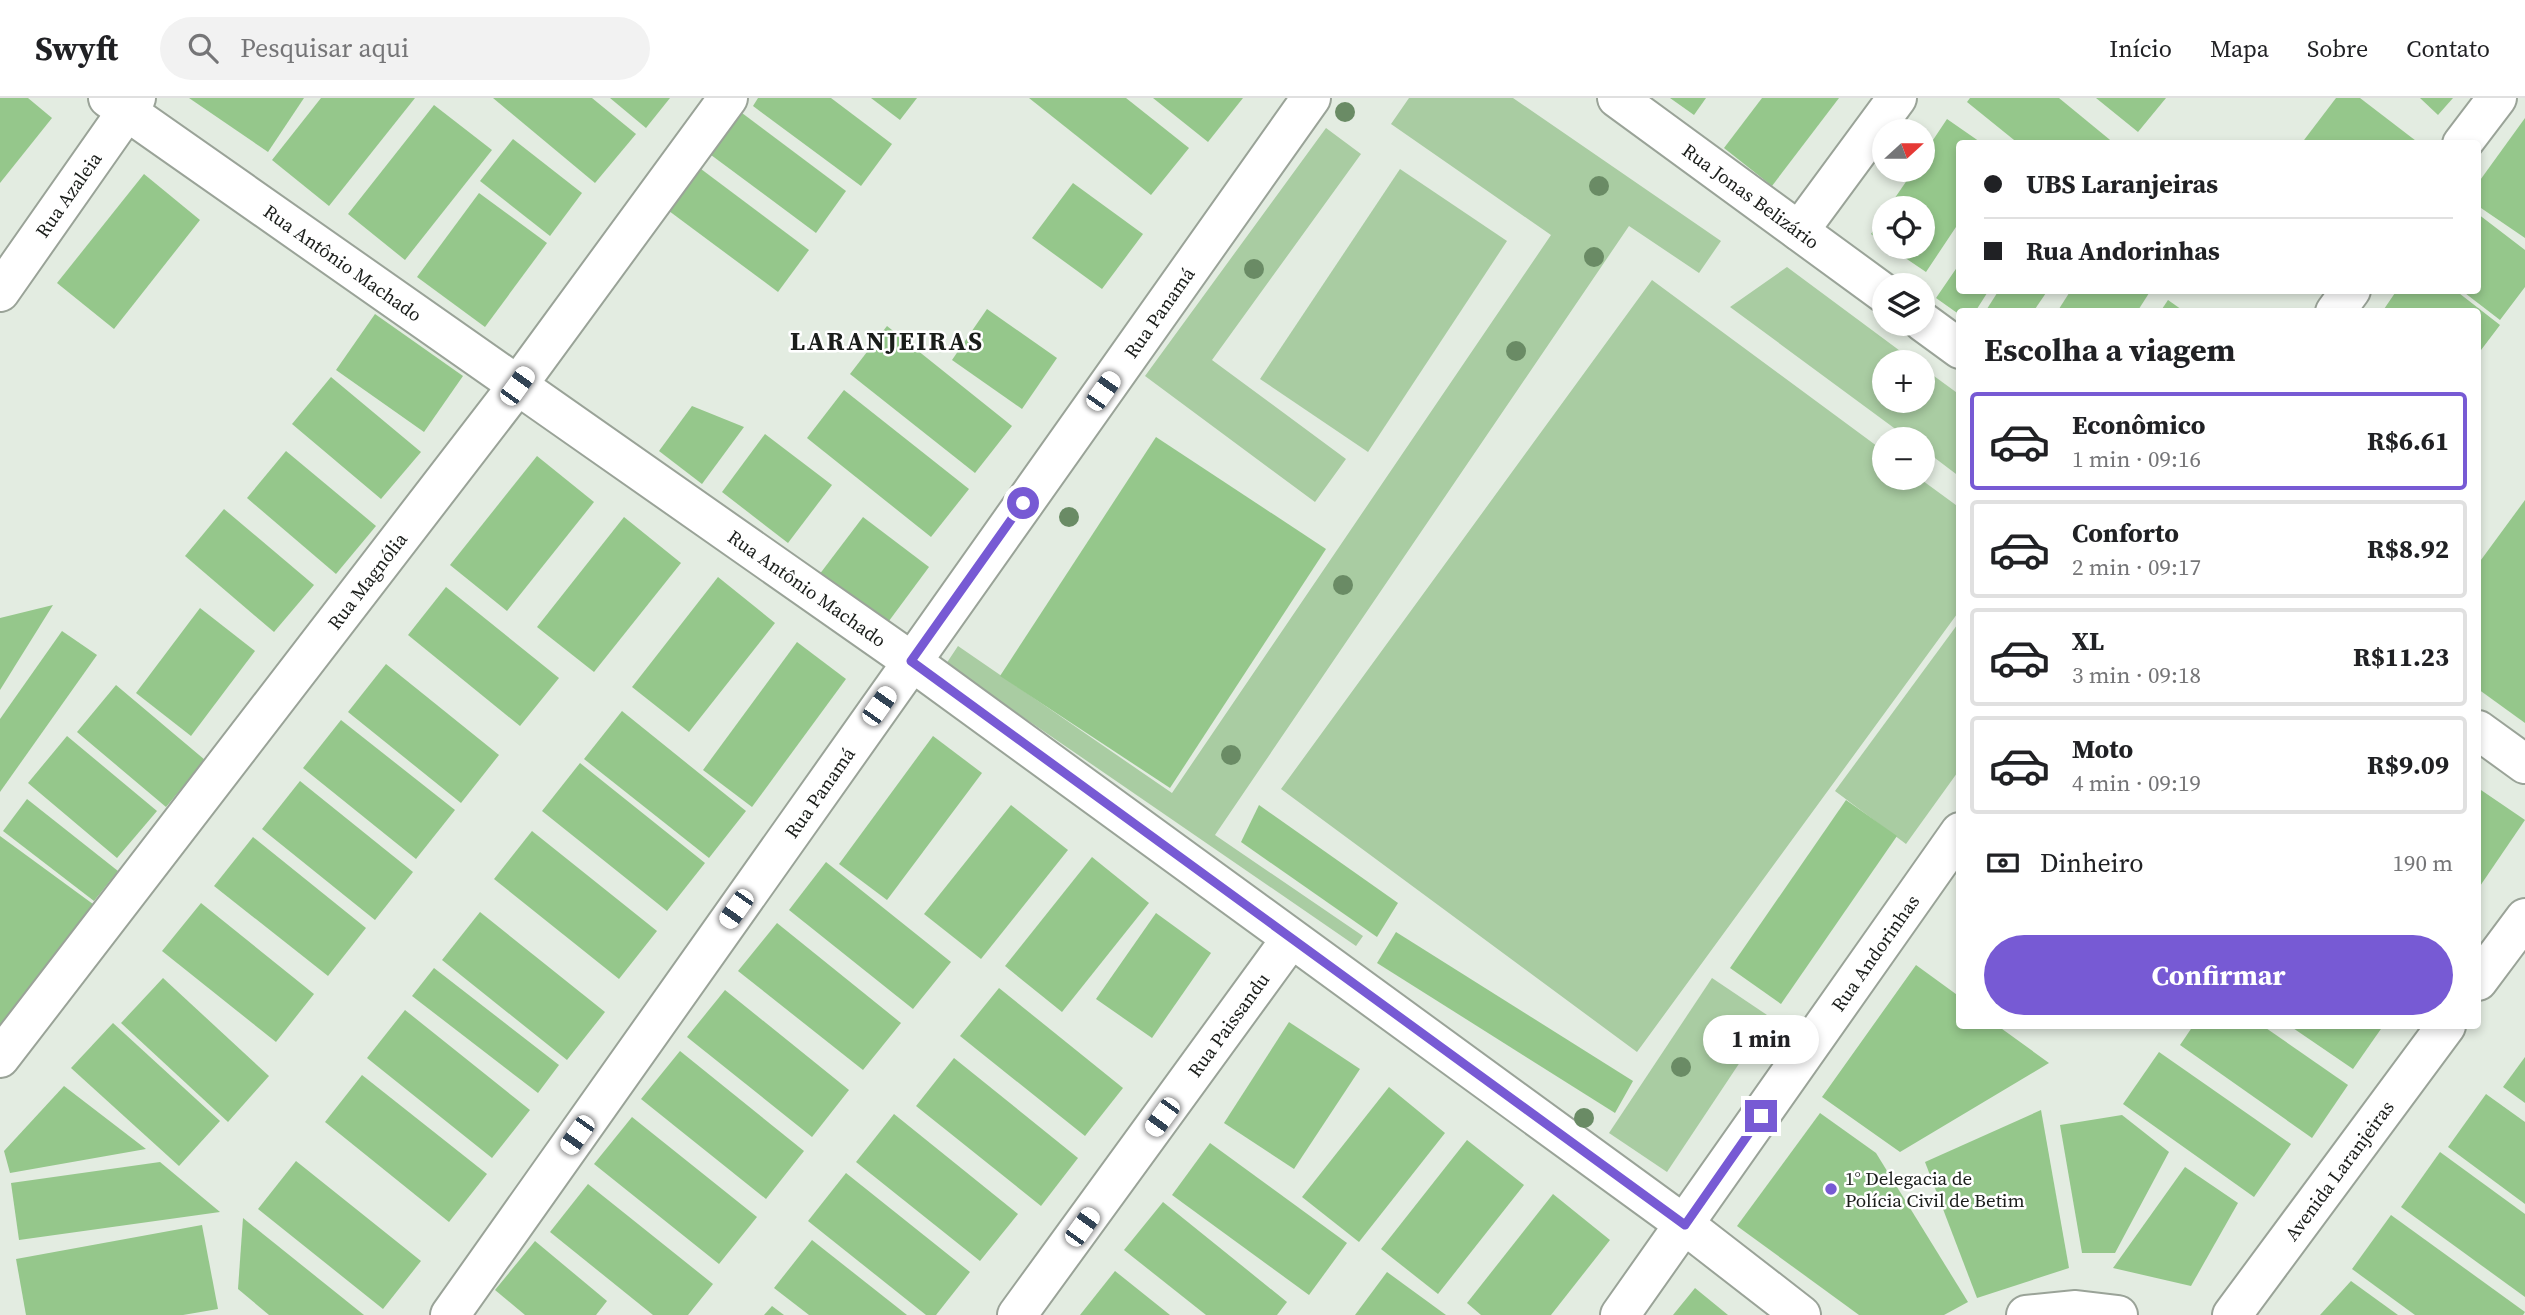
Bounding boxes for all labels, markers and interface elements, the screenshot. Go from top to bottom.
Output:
search box [160,17,650,80]
text: Swyft [35,26,118,71]
icon: search [184,29,222,67]
text: Pesquisar aqui [240,30,409,66]
text: Início [2109,32,2172,65]
text: Mapa [2210,32,2269,65]
text: Sobre [2307,32,2368,65]
text: Contato [2406,32,2490,65]
north arrow [1872,119,1936,182]
map controls [1872,119,1935,490]
street label: Rua Jonas Belizário [1677,137,1825,255]
street label: Rua Azaleia [29,146,108,243]
text: UBS Laranjeiras [2026,166,2218,202]
button: locate [1872,196,1935,259]
street label: Rua Antônio Machado [259,198,427,327]
text: Rua Andorinhas [2026,233,2220,269]
street label: Rua Panamá [1118,261,1201,363]
button: layers [1872,273,1935,336]
district label: LARANJEIRAS [790,323,984,359]
text: Escolha a viagem [1984,328,2236,372]
button: + [1872,350,1935,413]
car [497,363,538,409]
car [1083,368,1124,414]
text: Econômico [2072,407,2205,443]
icon: car [1988,410,2051,473]
text: R$6.61 [2367,423,2449,459]
button: − [1872,427,1935,490]
text: 1 min · 09:16 [2072,443,2201,475]
route start [1007,487,1039,519]
text: Conforto [2072,515,2179,551]
icon: car [1988,518,2051,581]
street label: Rua Antônio Machado [723,524,892,653]
street label: Rua Magnólia [321,527,413,635]
text: R$8.92 [2367,531,2449,567]
text: 2 min · 09:17 [2072,551,2201,583]
text: XL [2072,623,2104,659]
icon: car [1988,626,2051,689]
text: R$11.23 [2353,639,2449,675]
text: 3 min · 09:18 [2072,659,2201,691]
car [859,683,900,729]
text: Moto [2072,731,2133,767]
icon: car [1988,734,2051,797]
street label: Rua Panamá [778,741,861,843]
text: R$9.09 [2367,747,2449,783]
text: 4 min · 09:19 [2072,767,2201,799]
icon: cash [1984,844,2022,882]
text: Dinheiro [2040,845,2144,881]
text: 190 m [2392,847,2453,879]
car [716,886,757,932]
street label: Rua Andorinhas [1825,889,1925,1016]
button: Confirmar [1984,935,2453,1015]
street label: Rua Paissandu [1182,967,1275,1082]
callout: 1 min [1703,1014,1819,1063]
text: 1 min [1731,1023,1791,1055]
car [1142,1094,1183,1140]
street label: Avenida Laranjeiras [2279,1095,2400,1246]
route end [1745,1100,1777,1132]
car [557,1112,598,1158]
place label: 1° Delegacia de Polícia Civil de Betim [1845,1165,2025,1213]
marker: 1° Delegacia de Polícia Civil de Betim [1823,1181,1839,1197]
car [1062,1204,1103,1250]

